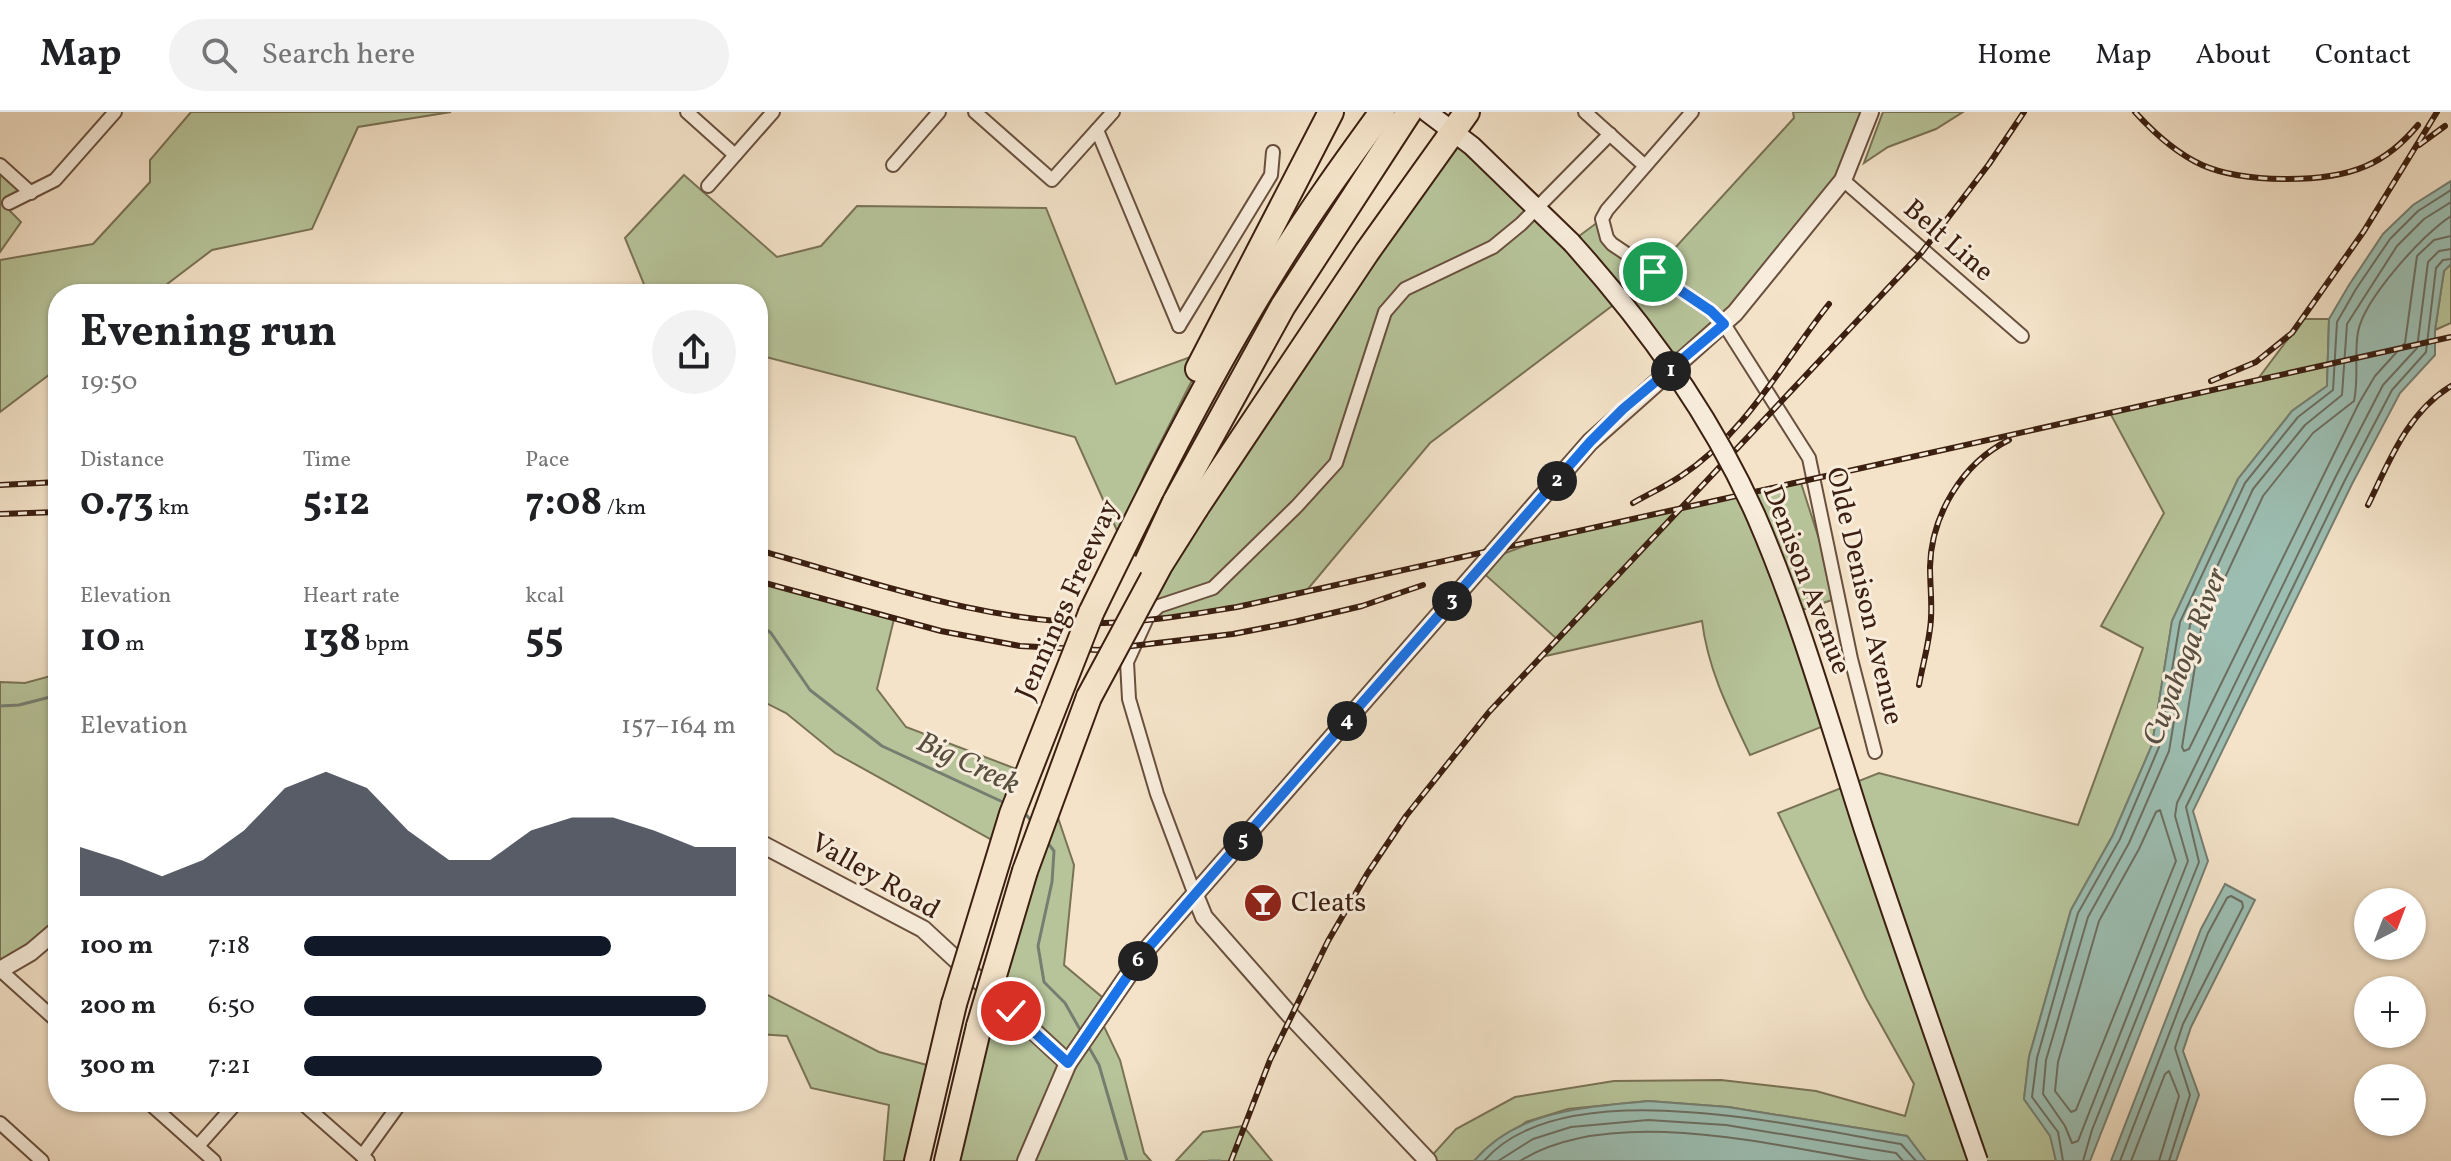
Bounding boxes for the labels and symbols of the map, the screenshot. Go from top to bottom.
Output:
street label: Belt Line [1894,191,2002,291]
pin [1619,238,1687,306]
pin: 1 [1651,351,1691,391]
pin: 2 [1537,461,1577,501]
street label: Olde Denison Avenue [1815,463,1913,729]
street label: Denison Avenue [1752,480,1860,680]
street label: Jennings Freeway [1006,494,1130,706]
water label: Cuyahoga River [2133,562,2239,752]
pin: 3 [1432,581,1472,621]
pin: 4 [1327,701,1367,741]
water label: Big Creek [910,722,1027,806]
pin: 5 [1223,821,1263,861]
street label: Valley Road [803,824,947,930]
bar icon: Cleats [1242,882,1284,924]
place label: Cleats [1291,884,1366,923]
north arrow [2354,888,2426,960]
pin: 6 [1118,941,1158,981]
pin [977,977,1045,1045]

